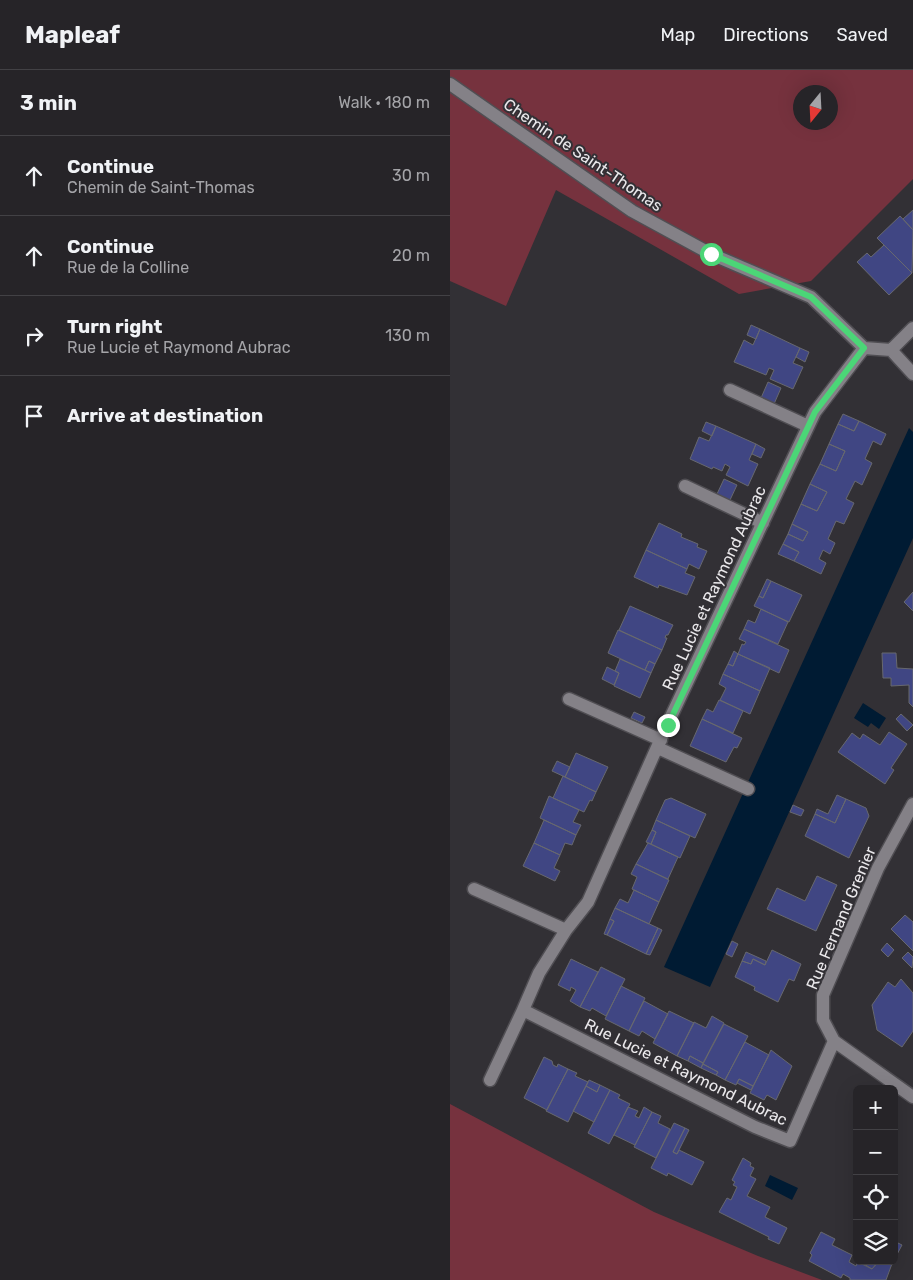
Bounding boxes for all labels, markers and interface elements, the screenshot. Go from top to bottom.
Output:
text: Mapleaf [25,21,120,49]
text: Map [660,24,695,46]
text: Directions [723,24,809,46]
text: Saved [837,24,888,46]
north arrow [793,85,838,130]
text: 3 min [20,90,77,115]
text: Walk · 180 m [338,93,430,112]
street label: Chemin de Saint-Thomas [500,95,666,215]
text: Continue [67,155,154,178]
icon: ahead [20,162,48,190]
text: 30 m [392,166,430,185]
text: Chemin de Saint-Thomas [67,178,255,197]
text: Continue [67,235,154,258]
icon: ahead [20,242,48,270]
route start [700,243,723,266]
text: 20 m [392,246,430,265]
text: Rue de la Colline [67,258,189,277]
text: Turn right [67,315,162,338]
icon: right [20,322,48,350]
text: 130 m [385,326,430,345]
text: Rue Lucie et Raymond Aubrac [67,338,291,357]
icon: arrive [20,402,48,430]
text: Arrive at destination [67,404,263,427]
street label: Rue Lucie et Raymond Aubrac [658,483,770,693]
route end [657,714,680,737]
street label: Rue Fernand Grenier [802,844,880,992]
street label: Rue Lucie et Raymond Aubrac [581,1014,791,1130]
map controls [853,1085,898,1265]
button: + [853,1085,898,1130]
button: − [853,1130,898,1175]
button: locate [853,1175,898,1220]
button: layers [853,1220,898,1265]

